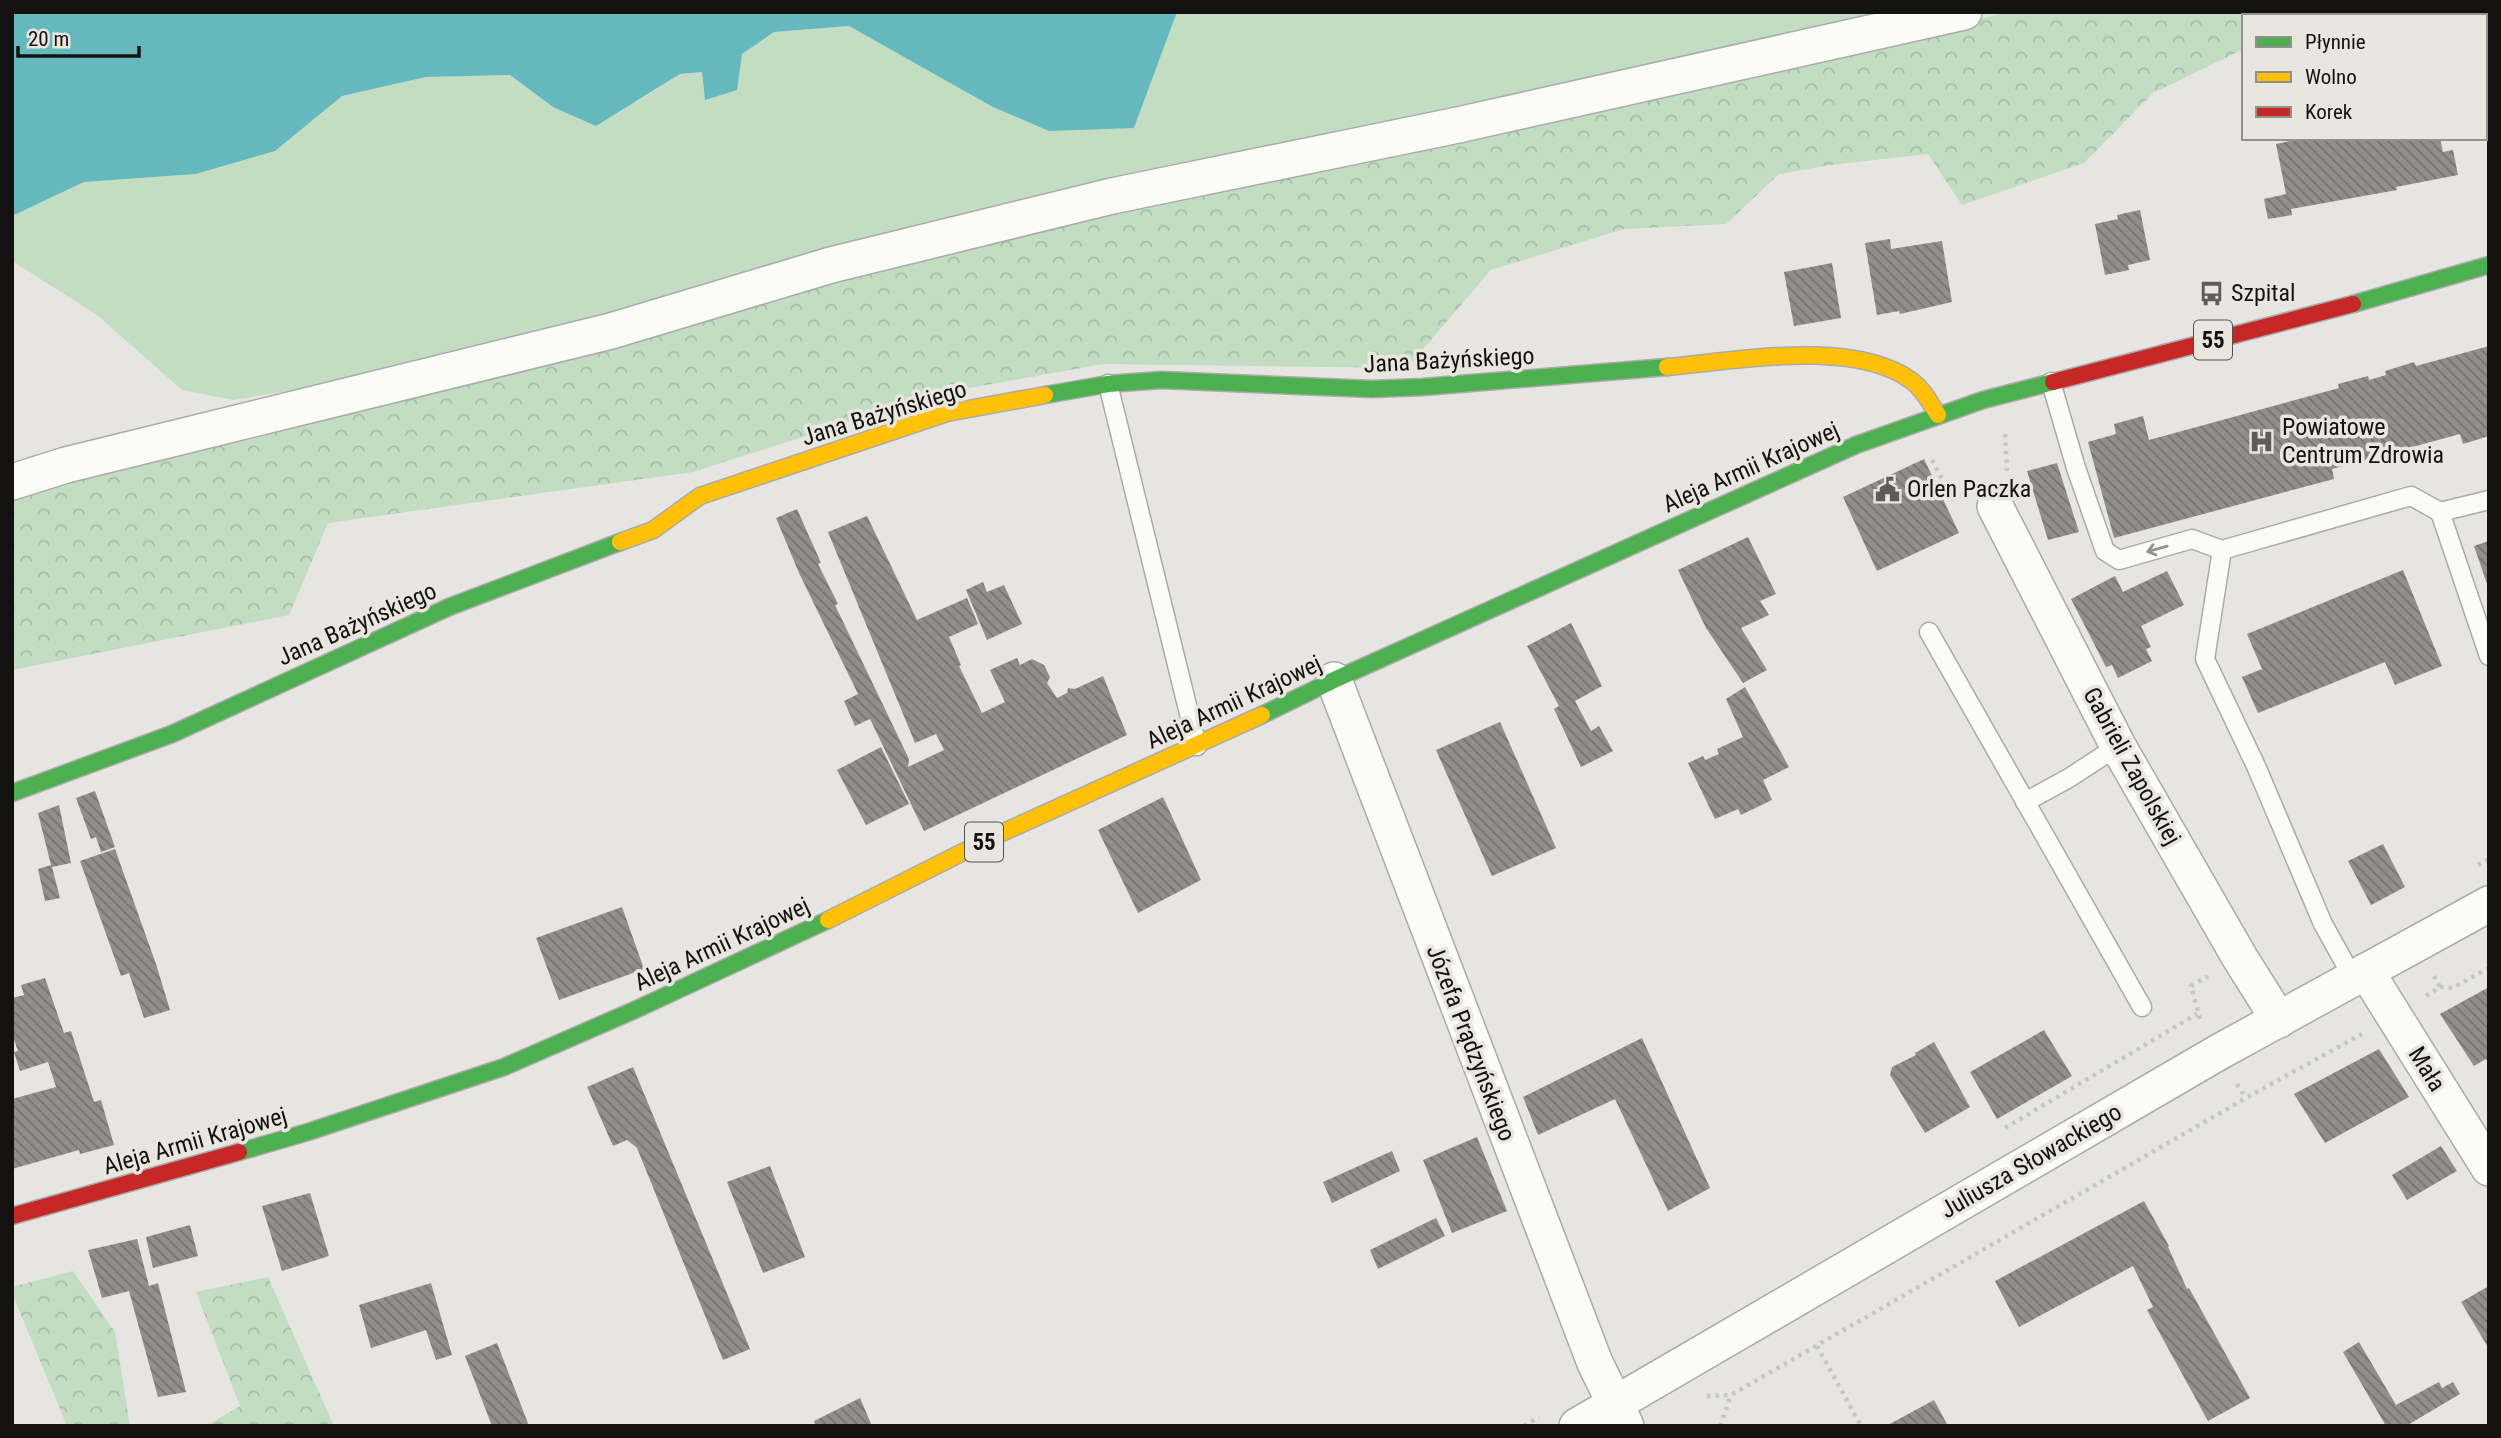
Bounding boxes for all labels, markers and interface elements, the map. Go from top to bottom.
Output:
scale bar [18,14,138,58]
legend [2242,14,2487,140]
text: 20 m [28,27,69,51]
text: Płynnie [2305,30,2366,54]
text: Wolno [2305,65,2357,89]
text: Korek [2305,100,2353,124]
bus stop icon: Szpital [2197,279,2225,307]
place label: Szpital [2231,279,2295,307]
road number: 55 [2194,320,2232,360]
street label: Jana Bażyńskiego [1363,342,1535,378]
street label: Jana Bażyńskiego [798,375,970,451]
place label: Powiatowe Centrum Zdrowia [2282,413,2444,469]
street label: Aleja Armii Krajowej [1659,416,1843,518]
hospital icon: Powiatowe Centrum Zdrowia [2248,427,2276,455]
public building icon: Orlen Paczka [1873,475,1901,503]
place label: Orlen Paczka [1907,475,2031,503]
one-way arrow [2146,543,2169,556]
street label: Jana Bażyńskiego [273,576,441,672]
street label: Aleja Armii Krajowej [1142,649,1326,755]
street label: Gabrieli Zapolskiej [2077,682,2187,850]
road number: 55 [965,822,1003,862]
street label: Aleja Armii Krajowej [630,891,814,997]
street label: Józefa Prądzyńskiego [1421,941,1521,1145]
street label: Mała [2403,1042,2451,1096]
street label: Juliusza Słowackiego [1935,1098,2127,1224]
street label: Aleja Armii Krajowej [100,1101,290,1181]

